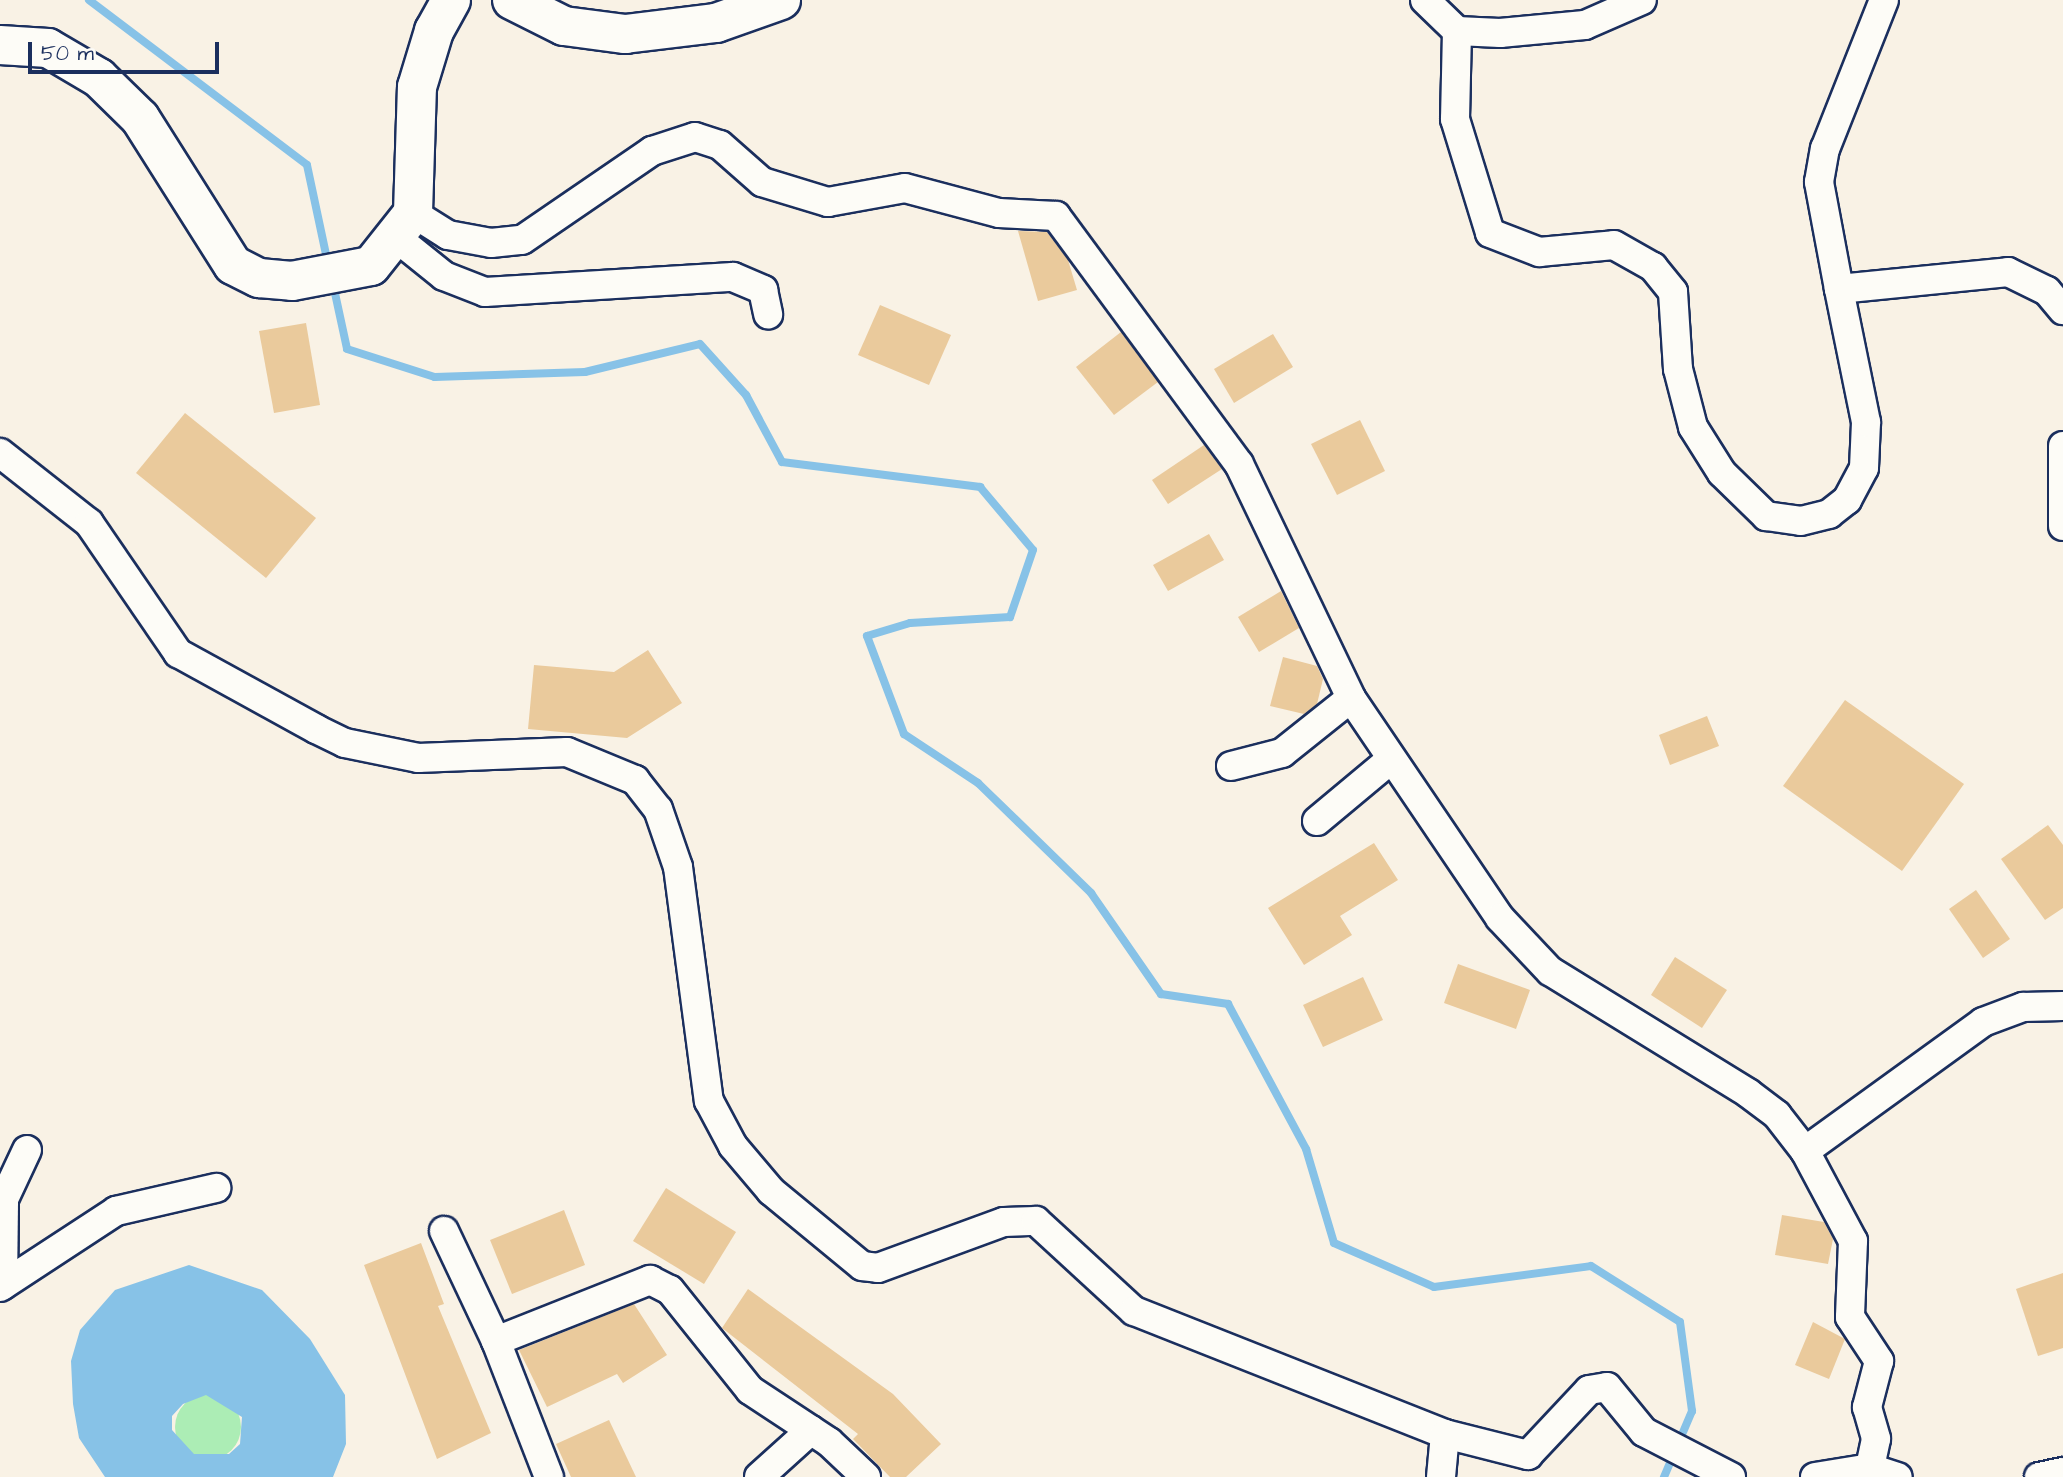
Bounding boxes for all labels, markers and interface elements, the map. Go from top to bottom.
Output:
scale bar [32,28,222,72]
text: 50 m [41,39,94,68]

